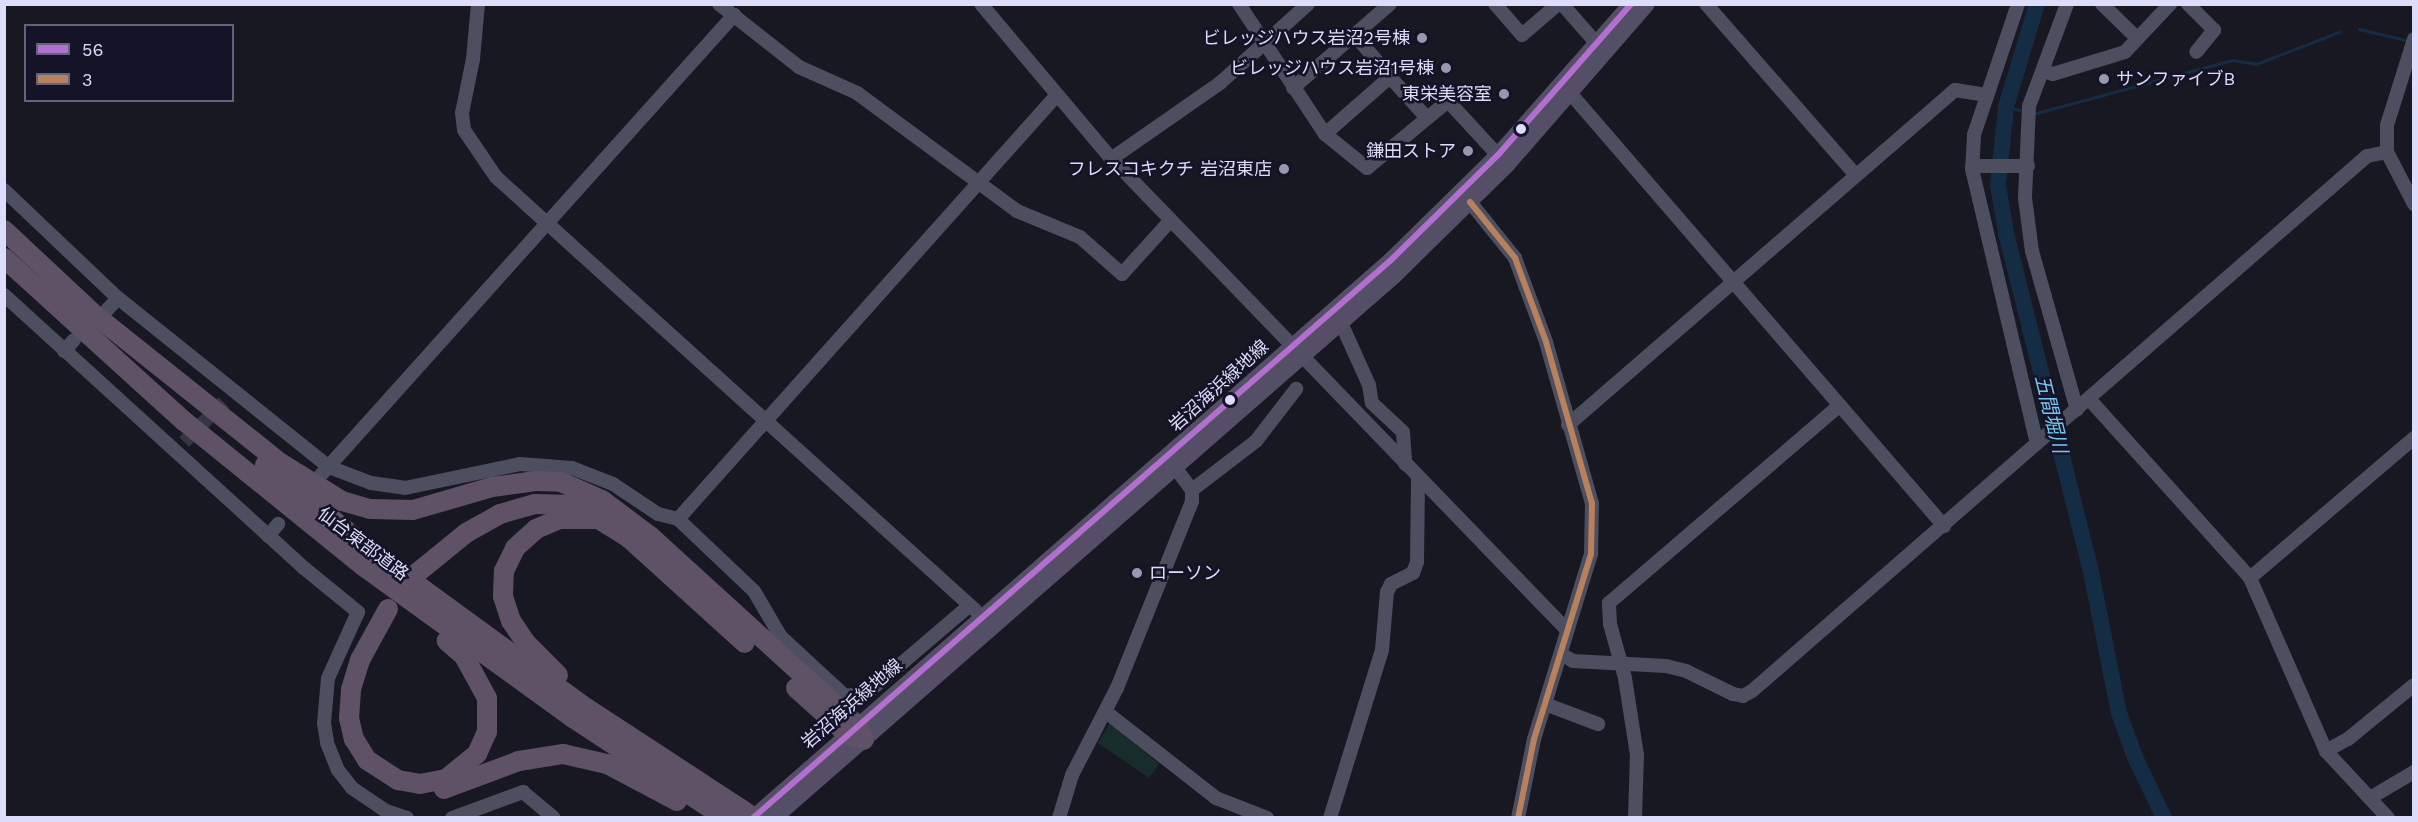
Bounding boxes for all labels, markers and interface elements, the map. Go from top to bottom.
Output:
legend [24,24,234,102]
place label: ビレッジハウス岩沼2号棟 [1202,27,1410,49]
marker: ビレッジハウス岩沼2号棟 [1415,31,1429,45]
text: 56 [82,39,103,60]
place label: ビレッジハウス岩沼1号棟 [1229,57,1434,79]
marker: ビレッジハウス岩沼1号棟 [1439,61,1453,75]
place label: サンファイブB [2116,68,2236,90]
text: 3 [82,69,93,90]
marker: サンファイブB [2097,72,2111,86]
place label: 東栄美容室 [1402,83,1492,105]
marker: 東栄美容室 [1497,87,1511,101]
unlabelled marker [1515,123,1527,135]
place label: 鎌田ストア [1366,140,1456,162]
marker: 鎌田ストア [1461,144,1475,158]
place label: フレスコキクチ 岩沼東店 [1068,158,1272,180]
marker: フレスコキクチ 岩沼東店 [1277,162,1291,176]
street label: 岩沼海浜緑地線 [1165,336,1273,436]
water label: 五間堀川 [2030,372,2072,456]
unlabelled marker [1224,394,1236,406]
street label: 仙台東部道路 [313,503,413,585]
place label: ローソン [1149,562,1221,584]
marker: ローソン [1130,566,1144,580]
street label: 岩沼海浜緑地線 [797,655,907,753]

